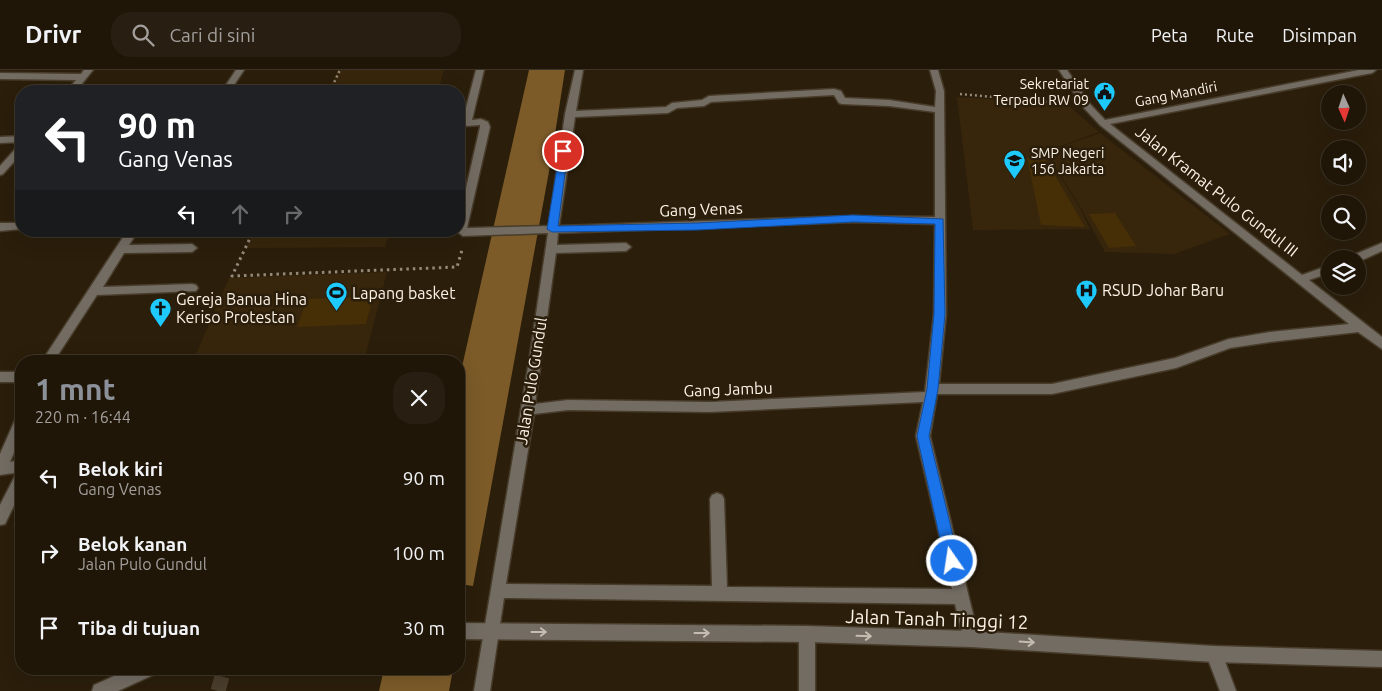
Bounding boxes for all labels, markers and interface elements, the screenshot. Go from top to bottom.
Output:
search box [111,12,461,57]
text: Drivr [25,21,81,48]
icon: search [129,21,157,49]
text: Cari di sini [169,24,255,46]
text: Peta [1151,25,1188,45]
text: Rute [1216,25,1254,45]
text: Disimpan [1282,25,1357,45]
place label: Sekretariat Terpadu RW 09 [993,76,1089,108]
street label: Gang Mandiri [1134,78,1218,110]
public building icon: Sekretariat Terpadu RW 09 [1093,80,1117,111]
north arrow [1321,85,1366,130]
map controls [1321,85,1366,295]
icon: left [35,105,100,170]
text: 90 m [118,105,196,145]
street label: Jalan Kramat Pulo Gundul III [1132,122,1302,260]
pin [542,130,584,172]
icon: arrive [549,137,577,165]
button: sound [1321,140,1366,185]
place label: SMP Negeri 156 Jakarta [1031,145,1104,177]
text: Gang Venas [118,146,233,171]
school or university icon: SMP Negeri 156 Jakarta [1003,149,1027,180]
button: search [1321,195,1366,240]
street label: Gang Venas [659,199,743,219]
icon: left [173,200,201,228]
icon: ahead [226,200,254,228]
icon: right [279,200,307,228]
button: layers [1321,250,1366,295]
hospital icon: RSUD Johar Baru [1074,278,1098,309]
sports icon: Lapang basket [324,281,348,312]
place label: RSUD Johar Baru [1102,281,1224,299]
place label: Lapang basket [352,284,456,302]
place label: Gereja Banua Hina Keriso Protestan [176,290,307,326]
church icon: Gereja Banua Hina Keriso Protestan [148,296,172,327]
street label: Jalan Pulo Gundul [512,316,550,446]
text: 1 mnt [35,372,115,406]
button: close [393,372,445,424]
street label: Gang Jambu [683,378,773,400]
text: 220 m · 16:44 [35,408,131,426]
text: Belok kiri [78,458,163,480]
icon: left [35,464,63,492]
text: 90 m [403,467,445,489]
text: Gang Venas [78,480,162,498]
text: Belok kanan [78,533,187,555]
position arrow [925,534,977,586]
icon: right [35,539,63,567]
text: 100 m [392,542,445,564]
text: Jalan Pulo Gundul [78,555,207,573]
street label: Jalan Tanah Tinggi 12 [845,605,1029,633]
icon: arrive [35,614,63,642]
text: Tiba di tujuan [78,617,200,639]
text: 30 m [403,617,445,639]
one-way arrow [531,627,547,637]
one-way arrow [694,628,710,638]
one-way arrow [856,631,872,640]
one-way arrow [1018,637,1034,647]

